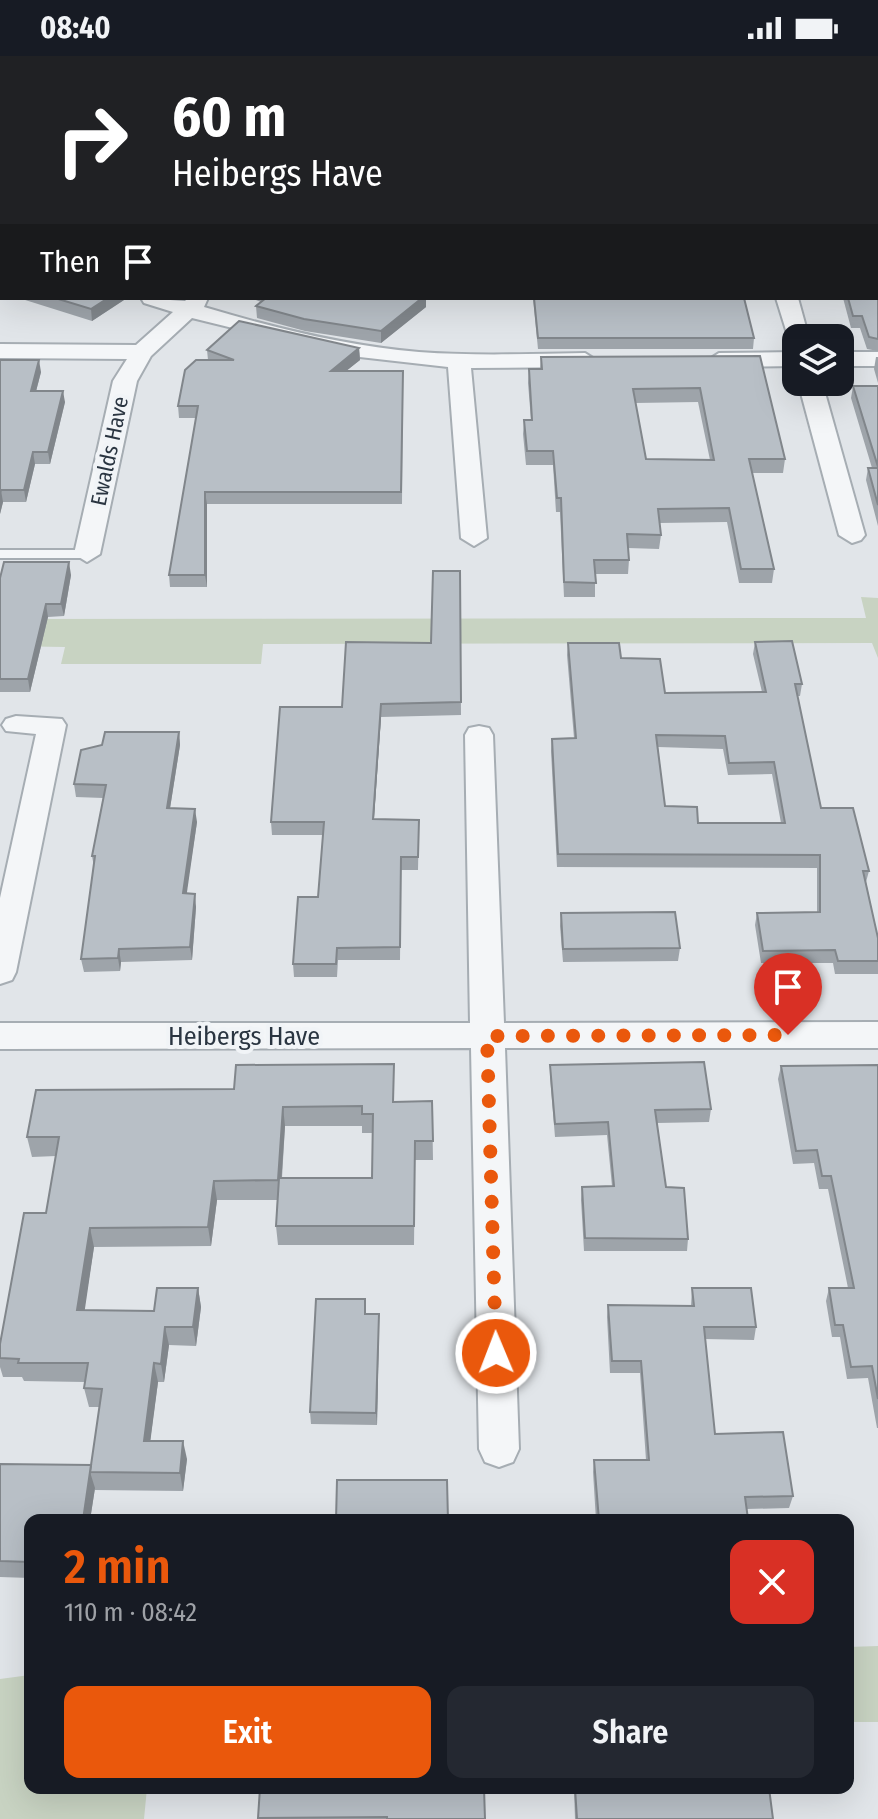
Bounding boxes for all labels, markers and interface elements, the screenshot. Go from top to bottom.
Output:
text: 08:40 [40,10,111,46]
text: 60 m [172,84,286,151]
icon: right [40,88,144,192]
text: Heibergs Have [172,152,383,196]
icon: arrive [116,240,160,284]
text: Then [40,244,100,280]
map controls [782,324,854,396]
button: layers [782,324,854,396]
street label: Ewalds Have [85,394,134,508]
pin [754,953,822,1035]
icon: arrive [766,965,810,1009]
street label: Heibergs Have [168,1021,320,1052]
position arrow [454,1311,538,1395]
text: 2 min [64,1538,171,1596]
button: close [730,1540,814,1624]
text: 110 m · 08:42 [64,1597,197,1628]
button: Exit [64,1686,431,1778]
button: Share [447,1686,814,1778]

